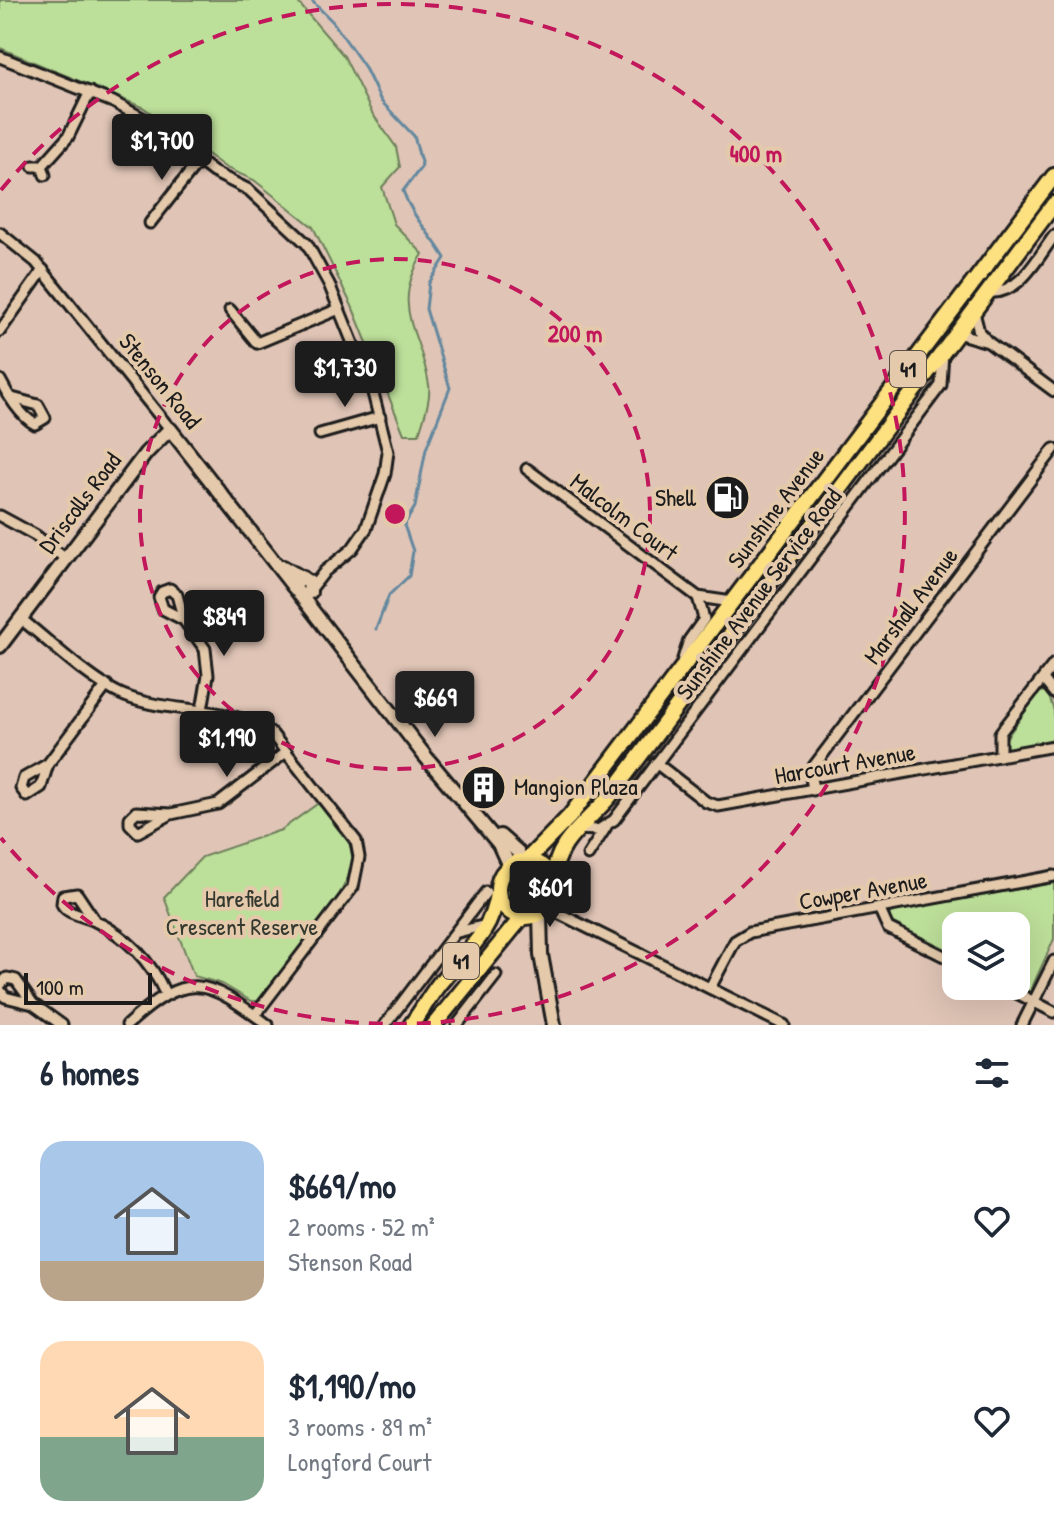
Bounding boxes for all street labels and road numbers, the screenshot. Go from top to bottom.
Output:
street label: Stenson Road [112,326,209,435]
road number: 41 [890,351,926,387]
street label: Sunshine Avenue [719,440,831,574]
street label: Driscolls Road [31,445,128,559]
street label: Malcolm Court [564,465,686,568]
street label: Sunshine Avenue Service Road [668,481,848,706]
street label: Marshall Avenue [856,540,965,670]
street label: Harcourt Avenue [772,735,918,791]
street label: Cowper Avenue [796,863,930,917]
road number: 41 [443,943,479,979]

